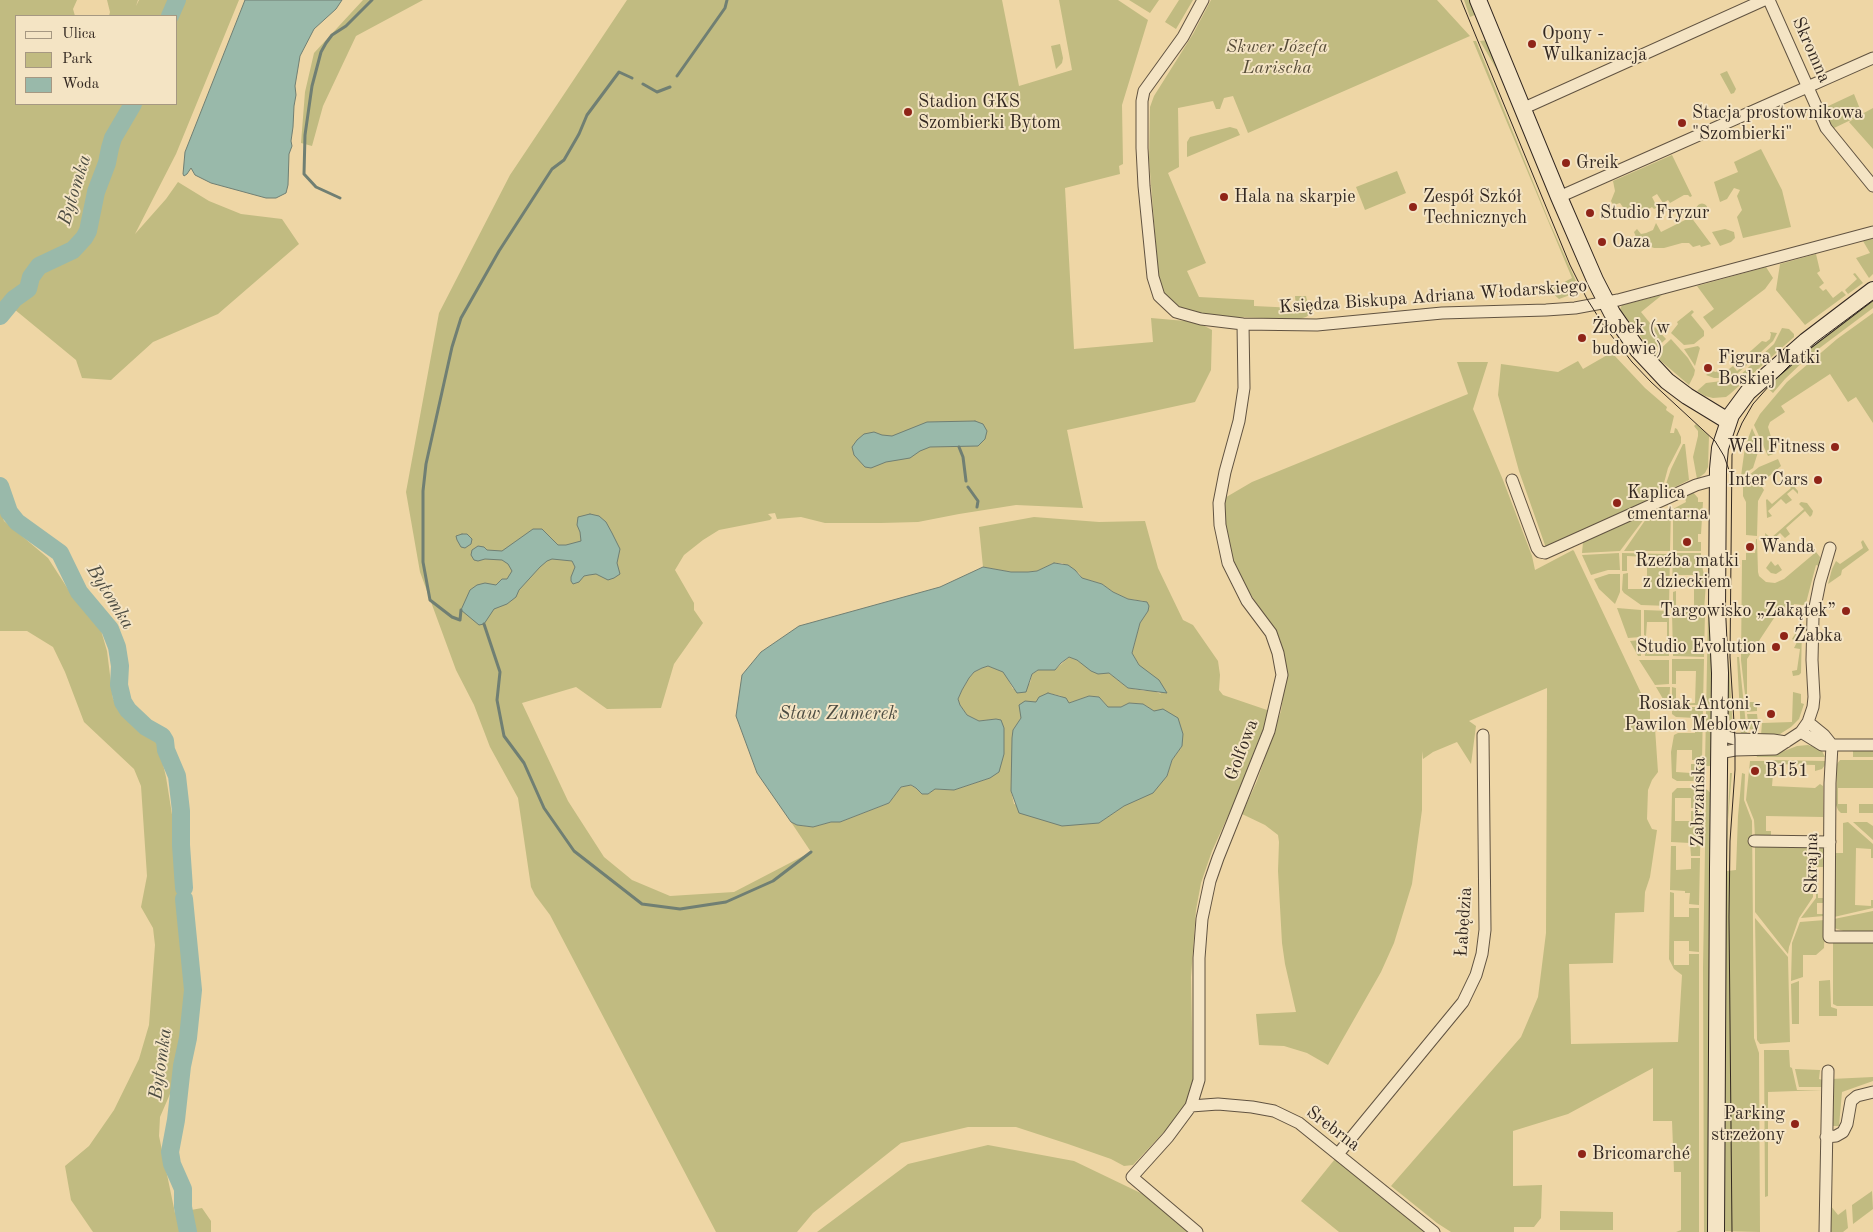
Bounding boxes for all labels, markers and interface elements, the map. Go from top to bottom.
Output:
street label: Skromna [1787,14,1835,86]
legend [15,15,178,105]
place label: Opony - Wulkanizacja [1542,23,1647,66]
text: Ulica [62,27,96,42]
park label: Skwer Józefa Larischa [1226,36,1328,78]
marker: Opony - Wulkanizacja [1526,38,1538,50]
text: Park [62,52,93,67]
text: Woda [62,77,99,92]
place label: Stadion GKS Szombierki Bytom [918,91,1061,134]
place label: Stacja prostownikowa "Szombierki" [1692,102,1863,144]
marker: Stadion GKS Szombierki Bytom [902,106,914,118]
marker: Stacja prostownikowa "Szombierki" [1676,117,1688,129]
water label: Bytomka [53,152,97,228]
place label: Greik [1576,152,1619,174]
marker: Greik [1560,157,1572,169]
place label: Hala na skarpie [1234,186,1355,208]
place label: Zespół Szkół Technicznych [1423,186,1527,228]
marker: Hala na skarpie [1218,191,1230,203]
marker: Zespół Szkół Technicznych [1407,201,1419,213]
place label: Studio Fryzur [1600,202,1709,224]
marker: Studio Fryzur [1584,207,1596,219]
place label: Oaza [1612,231,1650,253]
marker: Oaza [1596,236,1608,248]
street label: Księdza Biskupa Adriana Włodarskiego [1278,275,1588,319]
place label: Żłobek (w budowie) [1592,317,1670,359]
marker: Żłobek (w budowie) [1576,332,1588,344]
place label: Figura Matki Boskiej [1718,347,1820,389]
marker: Figura Matki Boskiej [1702,362,1714,374]
place label: Well Fitness [1728,436,1825,458]
marker: Well Fitness [1829,441,1841,453]
place label: Inter Cars [1728,469,1808,491]
marker: Inter Cars [1812,474,1824,486]
place label: Kaplica cmentarna [1627,482,1708,524]
marker: Kaplica cmentarna [1611,497,1623,509]
marker: Rzeźba matki z dzieckiem [1681,536,1693,548]
place label: Wanda [1760,536,1815,558]
marker: Wanda [1744,541,1756,553]
place label: Rzeźba matki z dzieckiem [1635,550,1739,592]
water label: Bytomka [81,560,139,634]
place label: Targowisko „Zakątek” [1660,600,1836,622]
marker: Targowisko „Zakątek” [1840,605,1852,617]
place label: Żabka [1794,625,1842,647]
marker: Żabka [1778,630,1790,642]
place label: Studio Evolution [1636,636,1766,658]
marker: Studio Evolution [1770,641,1782,653]
place label: Rosiak Antoni - Pawilon Meblowy [1624,693,1761,736]
water label: Staw Zumerek [778,703,898,725]
marker: Rosiak Antoni - Pawilon Meblowy [1765,708,1777,720]
street label: Golfowa [1221,716,1263,784]
street label: Zabrzańska [1687,757,1711,847]
place label: B151 [1765,760,1809,782]
marker: B151 [1749,765,1761,777]
street label: Skrajna [1801,832,1823,894]
street label: Łabędzia [1451,886,1477,958]
water label: Bytomka [145,1027,177,1101]
street label: Srebrna [1302,1102,1364,1156]
place label: Parking strzeżony [1711,1103,1785,1146]
marker: Parking strzeżony [1789,1118,1801,1130]
place label: Bricomarché [1592,1143,1690,1165]
marker: Bricomarché [1576,1148,1588,1160]

